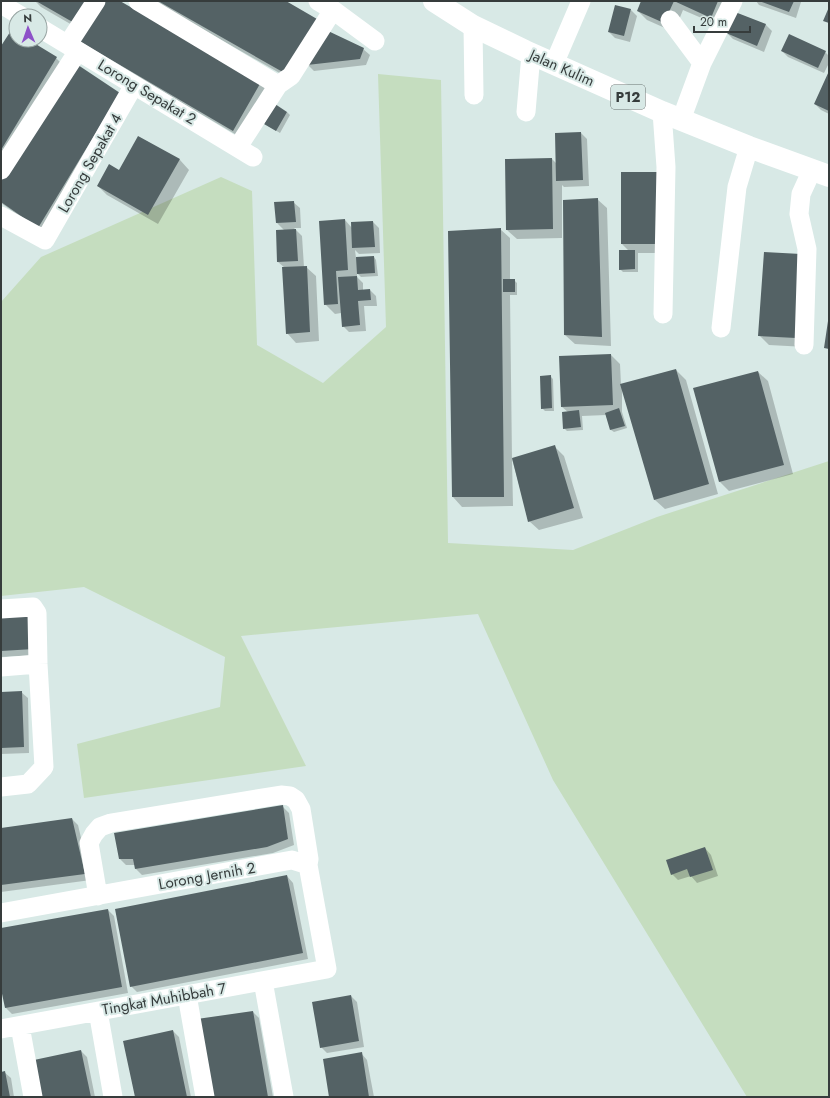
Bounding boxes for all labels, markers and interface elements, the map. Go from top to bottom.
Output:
north arrow [8,8,48,48]
scale bar [694,8,750,34]
text: N [23,10,32,26]
text: 20 m [700,13,727,31]
street label: Jalan Kulim [524,43,598,92]
street label: Lorong Sepakat 2 [94,54,200,130]
road number: P12 [611,85,645,109]
street label: Lorong Sepakat 4 [53,109,127,217]
street label: Lorong Jernih 2 [157,857,257,895]
street label: Tingkat Muhibbah 7 [100,977,228,1021]

